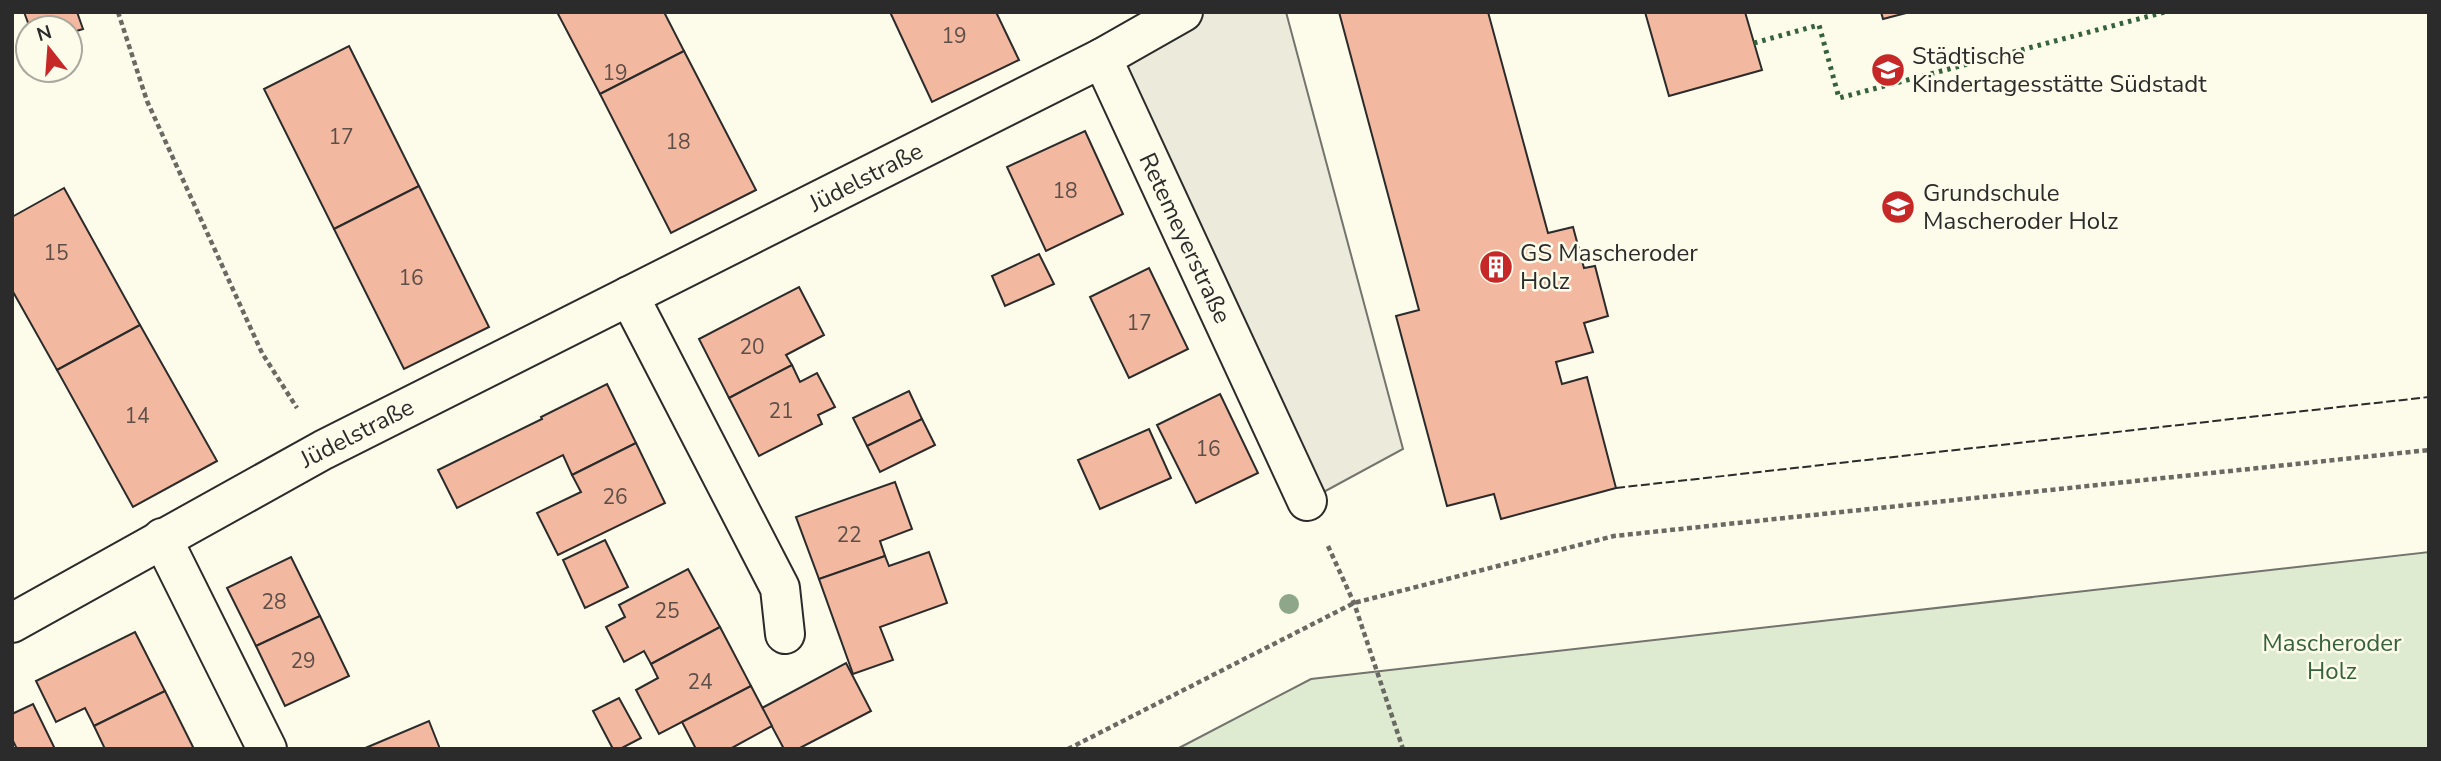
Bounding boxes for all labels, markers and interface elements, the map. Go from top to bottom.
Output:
north arrow [14,14,84,84]
text: N [34,19,55,48]
house number: 19 [941,22,967,50]
place label: Städtische Kindertagesstätte Südstadt [1912,40,2207,100]
school or university icon: Städtische Kindertagesstätte Südstadt [1869,51,1907,89]
house number: 19 [602,59,628,87]
house number: 17 [328,123,354,151]
house number: 18 [665,128,691,156]
street label: Jüdelstraße [803,135,928,220]
street label: Retemeyerstraße [1131,148,1239,328]
house number: 18 [1052,177,1078,205]
place label: Grundschule Mascheroder Holz [1923,177,2118,237]
school or university icon: Grundschule Mascheroder Holz [1879,188,1917,226]
place label: GS Mascheroder Holz [1520,237,1698,297]
house number: 15 [43,239,69,267]
building icon: GS Mascheroder Holz [1477,248,1515,286]
house number: 16 [398,264,424,292]
house number: 17 [1126,309,1152,337]
house number: 20 [739,333,765,361]
street label: Jüdelstraße [294,391,419,476]
house number: 21 [768,397,794,425]
house number: 14 [124,402,150,430]
house number: 16 [1195,435,1221,463]
house number: 26 [602,483,628,511]
house number: 22 [836,521,862,549]
house number: 28 [261,588,287,616]
house number: 25 [654,597,680,625]
park label: Mascheroder Holz [2262,627,2402,687]
house number: 29 [290,647,316,675]
house number: 24 [687,668,713,696]

